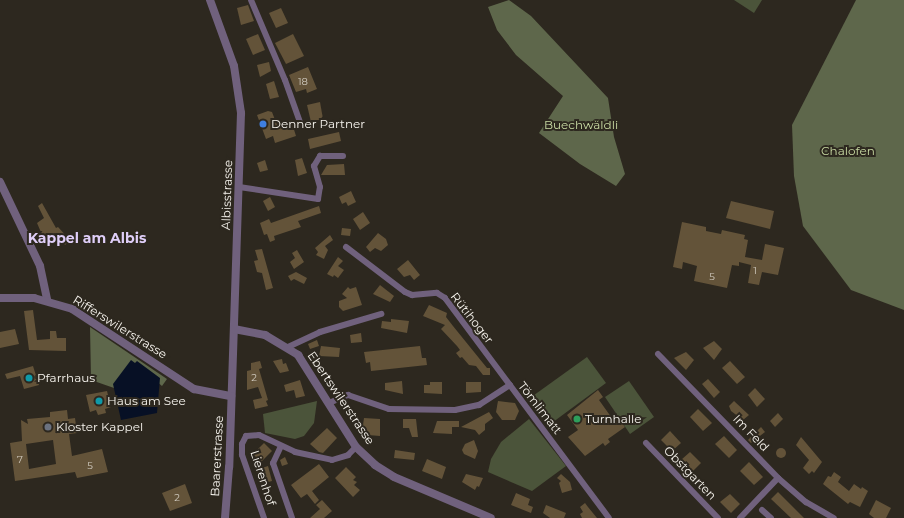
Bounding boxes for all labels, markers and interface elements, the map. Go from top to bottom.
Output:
house number: 18 [298,76,308,88]
place label: Denner Partner [271,117,365,131]
park label: Buechwäldli [544,118,618,132]
marker: Denner Partner [258,119,268,129]
park label: Chalofen [821,144,875,158]
street label: Albisstrasse [219,160,235,230]
district label: Kappel am Albis [28,230,146,246]
house number: 1 [753,265,757,277]
house number: 5 [709,271,715,283]
street label: Rütihoger [448,290,496,346]
street label: Rifferswilerstrasse [70,292,170,362]
street label: Ebertswilerstrasse [305,349,377,447]
place label: Pfarrhaus [37,371,95,385]
house number: 2 [251,372,257,384]
marker: Pfarrhaus [24,373,34,383]
street label: Tömlimatt [515,379,565,437]
place label: Haus am See [107,394,186,408]
marker: Haus am See [94,396,104,406]
place label: Turnhalle [585,412,642,426]
street label: Im Feld [730,412,772,454]
marker: Turnhalle [572,414,582,424]
street label: Baarerstrasse [208,415,226,497]
place label: Kloster Kappel [56,420,143,434]
marker: Kloster Kappel [43,422,53,432]
street label: Obstgarten [661,443,719,503]
street label: Lierenhof [247,449,279,507]
house number: 7 [17,454,23,466]
house number: 5 [87,460,93,472]
house number: 2 [174,492,180,504]

